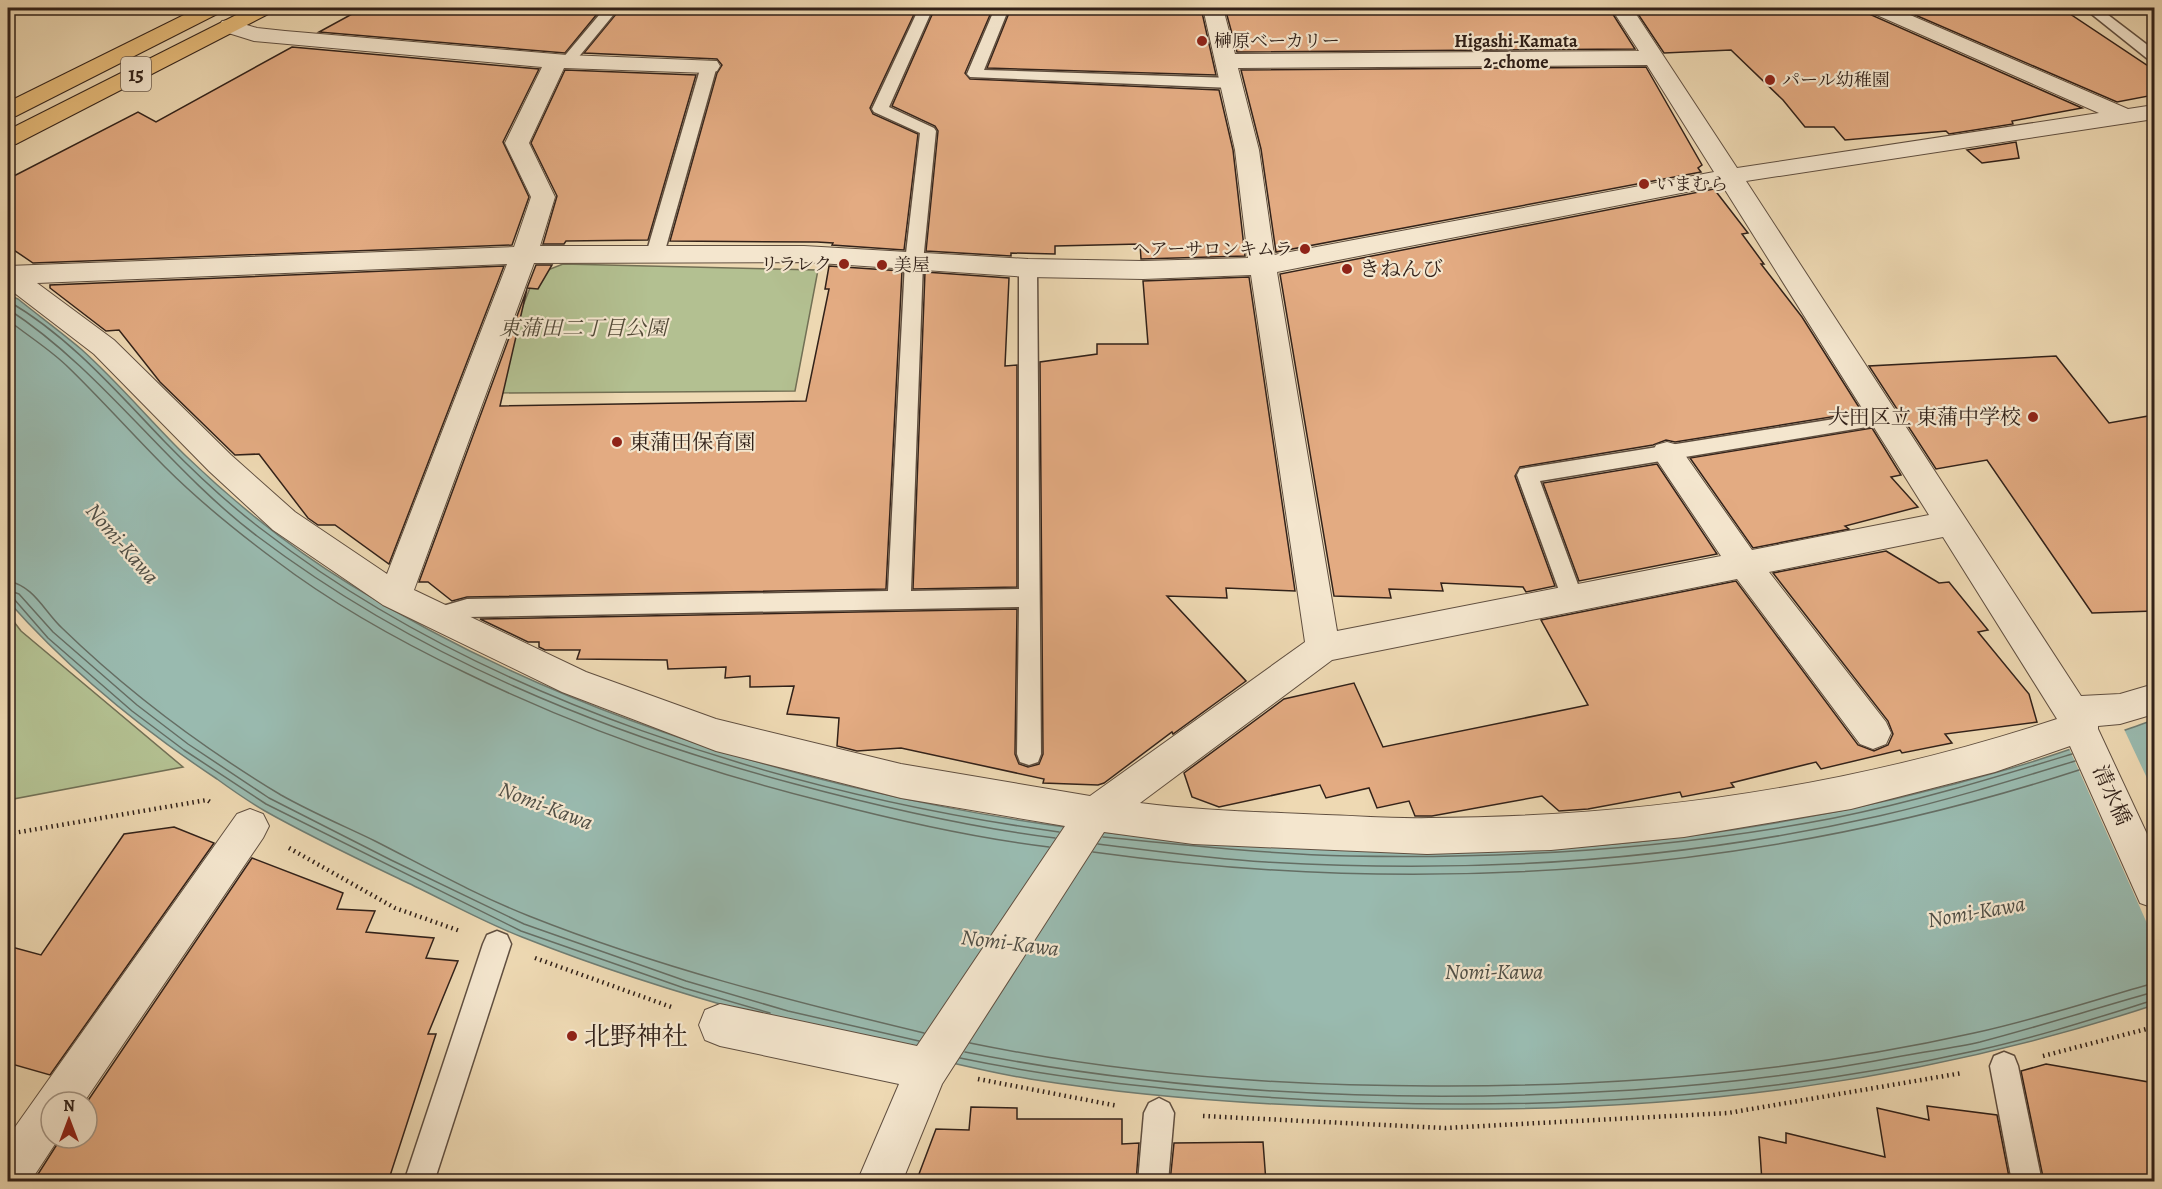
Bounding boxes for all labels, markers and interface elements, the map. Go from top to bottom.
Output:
place label: 榊原ベーカリー [1214,29,1340,53]
district label: Higashi-Kamata 2-chome [1454,29,1578,74]
marker: 榊原ベーカリー [1195,34,1209,48]
road number: 15 [121,57,151,91]
place label: パール幼稚園 [1782,68,1890,92]
marker: パール幼稚園 [1763,73,1777,87]
place label: いまむら [1656,172,1728,196]
marker: いまむら [1637,177,1651,191]
place label: ヘアーサロンキムラ [1132,237,1293,261]
marker: ヘアーサロンキムラ [1298,242,1312,256]
place label: リラレク [760,252,832,276]
place label: 美屋 [894,253,930,277]
place label: きねんび [1359,255,1443,283]
marker: リラレク [837,257,851,271]
marker: 美屋 [875,258,889,272]
marker: きねんび [1340,262,1354,276]
park label: 東蒲田二丁目公園 [499,314,670,342]
place label: 大田区立 東蒲中学校 [1828,403,2021,431]
marker: 大田区立 東蒲中学校 [2026,410,2040,424]
place label: 東蒲田保育園 [629,428,755,456]
marker: 東蒲田保育園 [610,435,624,449]
water label: Nomi-Kawa [79,497,166,591]
street label: 清水橋 [2086,761,2138,829]
water label: Nomi-Kawa [494,774,597,838]
water label: Nomi-Kawa [1925,889,2027,935]
water label: Nomi-Kawa [959,922,1061,964]
water label: Nomi-Kawa [1445,957,1543,987]
place label: 北野神社 [584,1019,688,1054]
marker: 北野神社 [565,1029,579,1043]
north arrow [39,1090,99,1150]
text: N [63,1095,75,1117]

